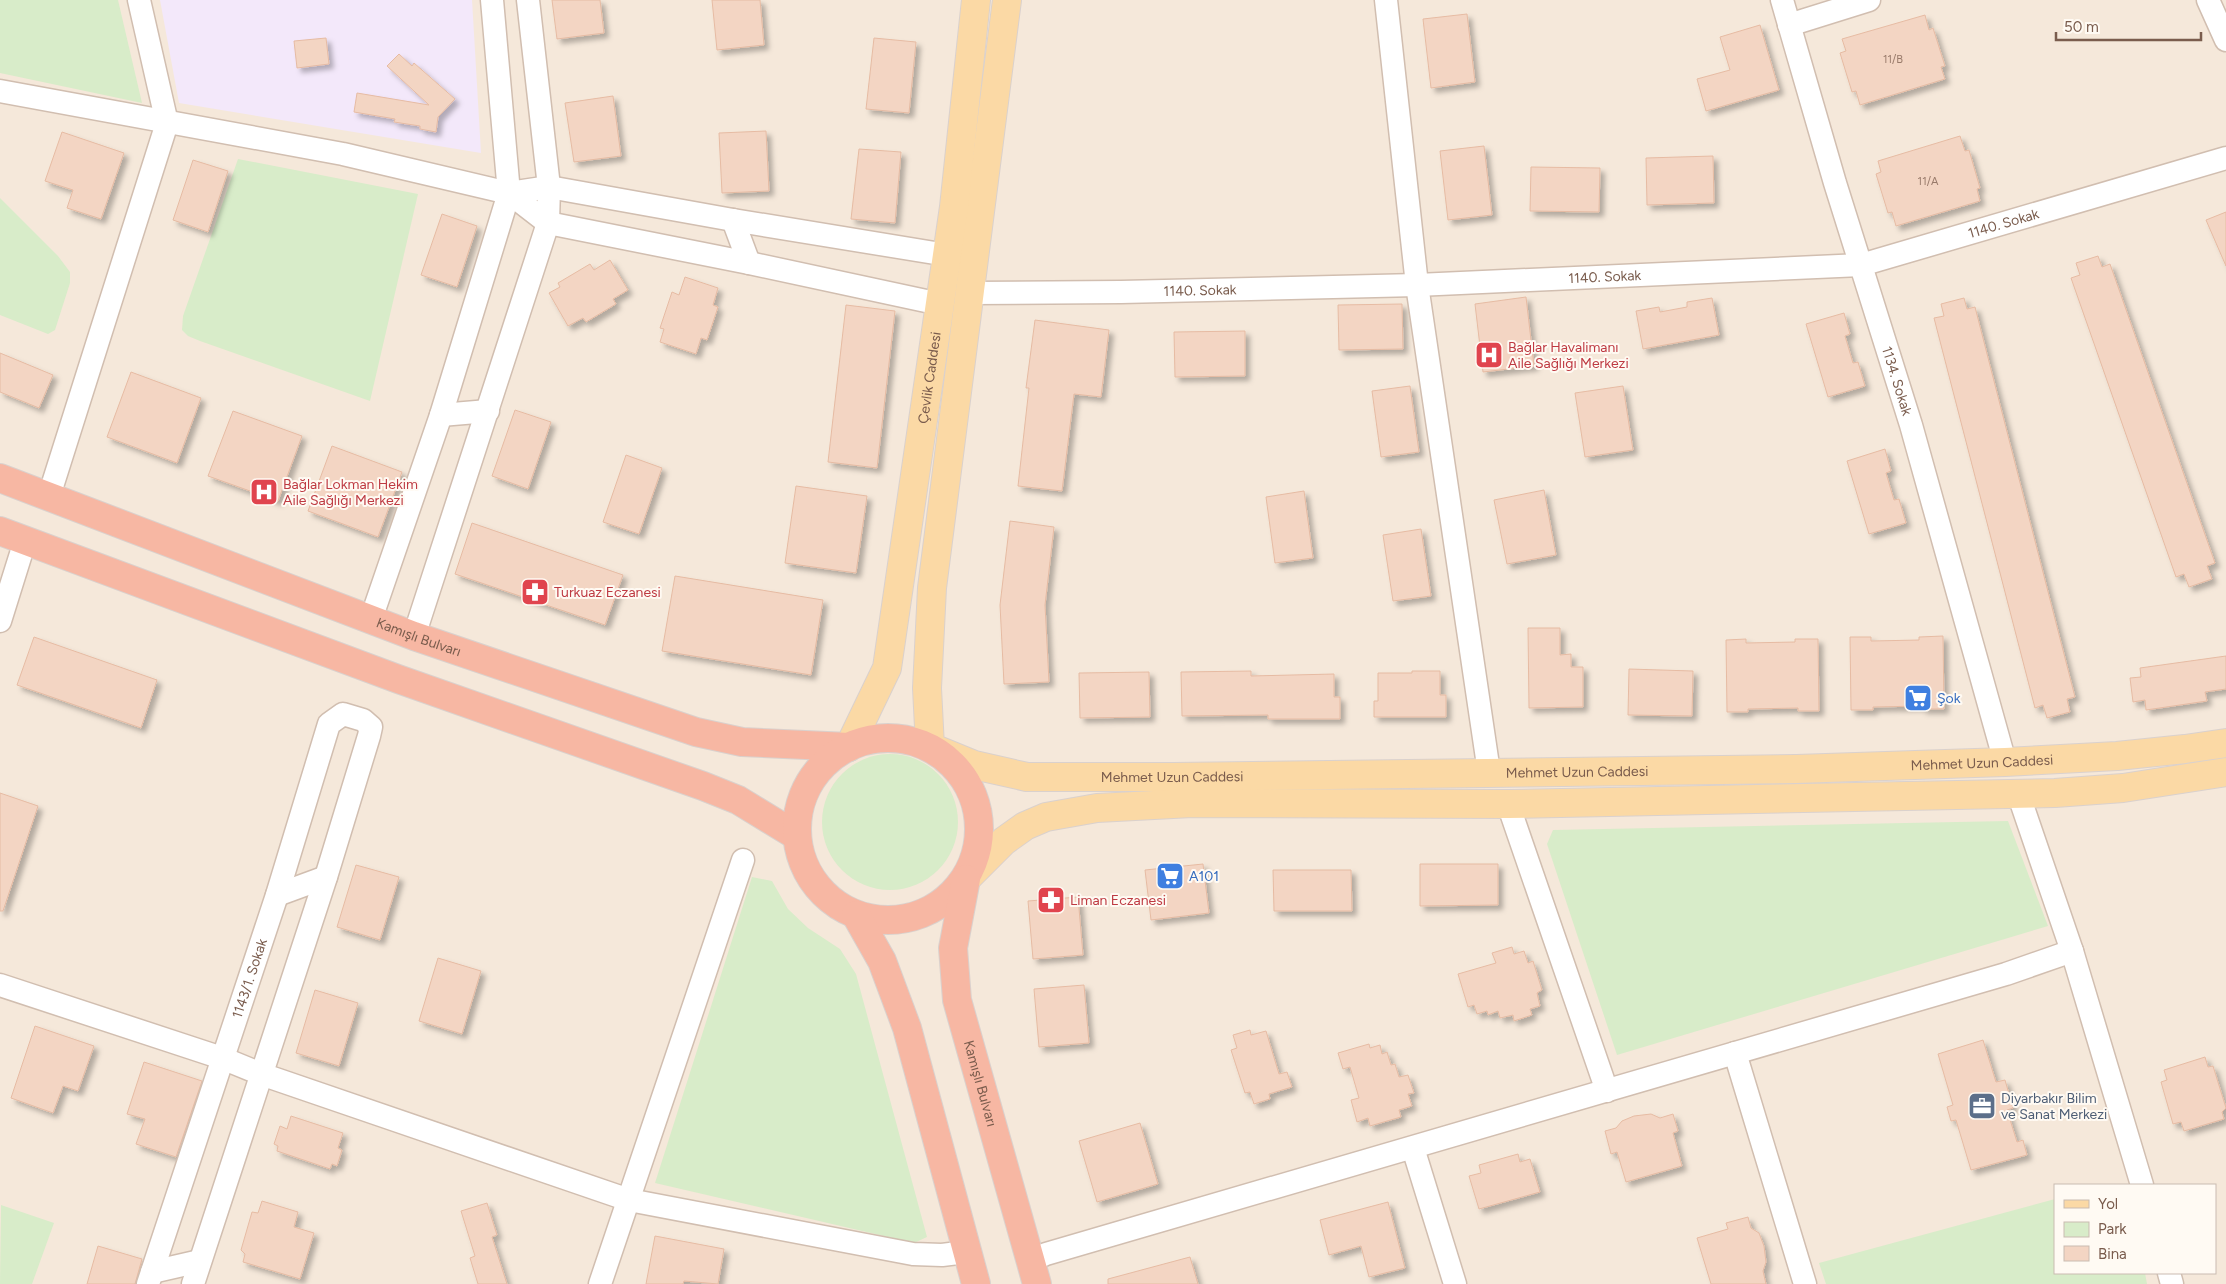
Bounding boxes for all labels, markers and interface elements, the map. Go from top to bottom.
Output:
scale bar [2056,10,2201,42]
text: 50 m [2064,18,2099,36]
house number: 11/B [1883,53,1903,66]
house number: 11/A [1918,175,1939,188]
street label: 1140. Sokak [1966,205,2041,242]
street label: 1140. Sokak [1568,266,1642,287]
street label: 1140. Sokak [1163,281,1237,299]
street label: Çevlik Caddesi [914,331,944,425]
place label: Bağlar Havalimanı Aile Sağlığı Merkezi [1508,339,1629,372]
hospital icon: Bağlar Havalimanı Aile Sağlığı Merkezi [1474,340,1504,370]
street label: 1134. Sokak [1878,344,1916,418]
place label: Bağlar Lokman Hekim Aile Sağlığı Merkezi [283,476,418,509]
hospital icon: Bağlar Lokman Hekim Aile Sağlığı Merkezi [249,477,279,507]
pharmacy icon: Turkuaz Eczanesi [520,577,550,607]
place label: Turkuaz Eczanesi [554,584,661,601]
street label: Kamışlı Bulvarı [374,614,463,660]
supermarket icon: Şok [1903,683,1933,713]
place label: Şok [1937,690,1961,707]
street label: Mehmet Uzun Caddesi [1910,751,2054,774]
street label: Mehmet Uzun Caddesi [1506,762,1649,781]
street label: Mehmet Uzun Caddesi [1101,768,1244,786]
supermarket icon: A101 [1155,861,1185,891]
place label: A101 [1189,868,1219,885]
pharmacy icon: Liman Eczanesi [1036,885,1066,915]
place label: Liman Eczanesi [1070,892,1166,909]
street label: 1143/1. Sokak [228,936,271,1020]
street label: Kamışlı Bulvarı [960,1038,1001,1128]
place label: Diyarbakır Bilim ve Sanat Merkezi [2001,1090,2107,1123]
office icon: Diyarbakır Bilim ve Sanat Merkezi [1967,1091,1997,1121]
legend [2054,1184,2216,1274]
text: Yol [2098,1195,2118,1213]
text: Park [2098,1220,2127,1238]
text: Bina [2098,1245,2127,1263]

